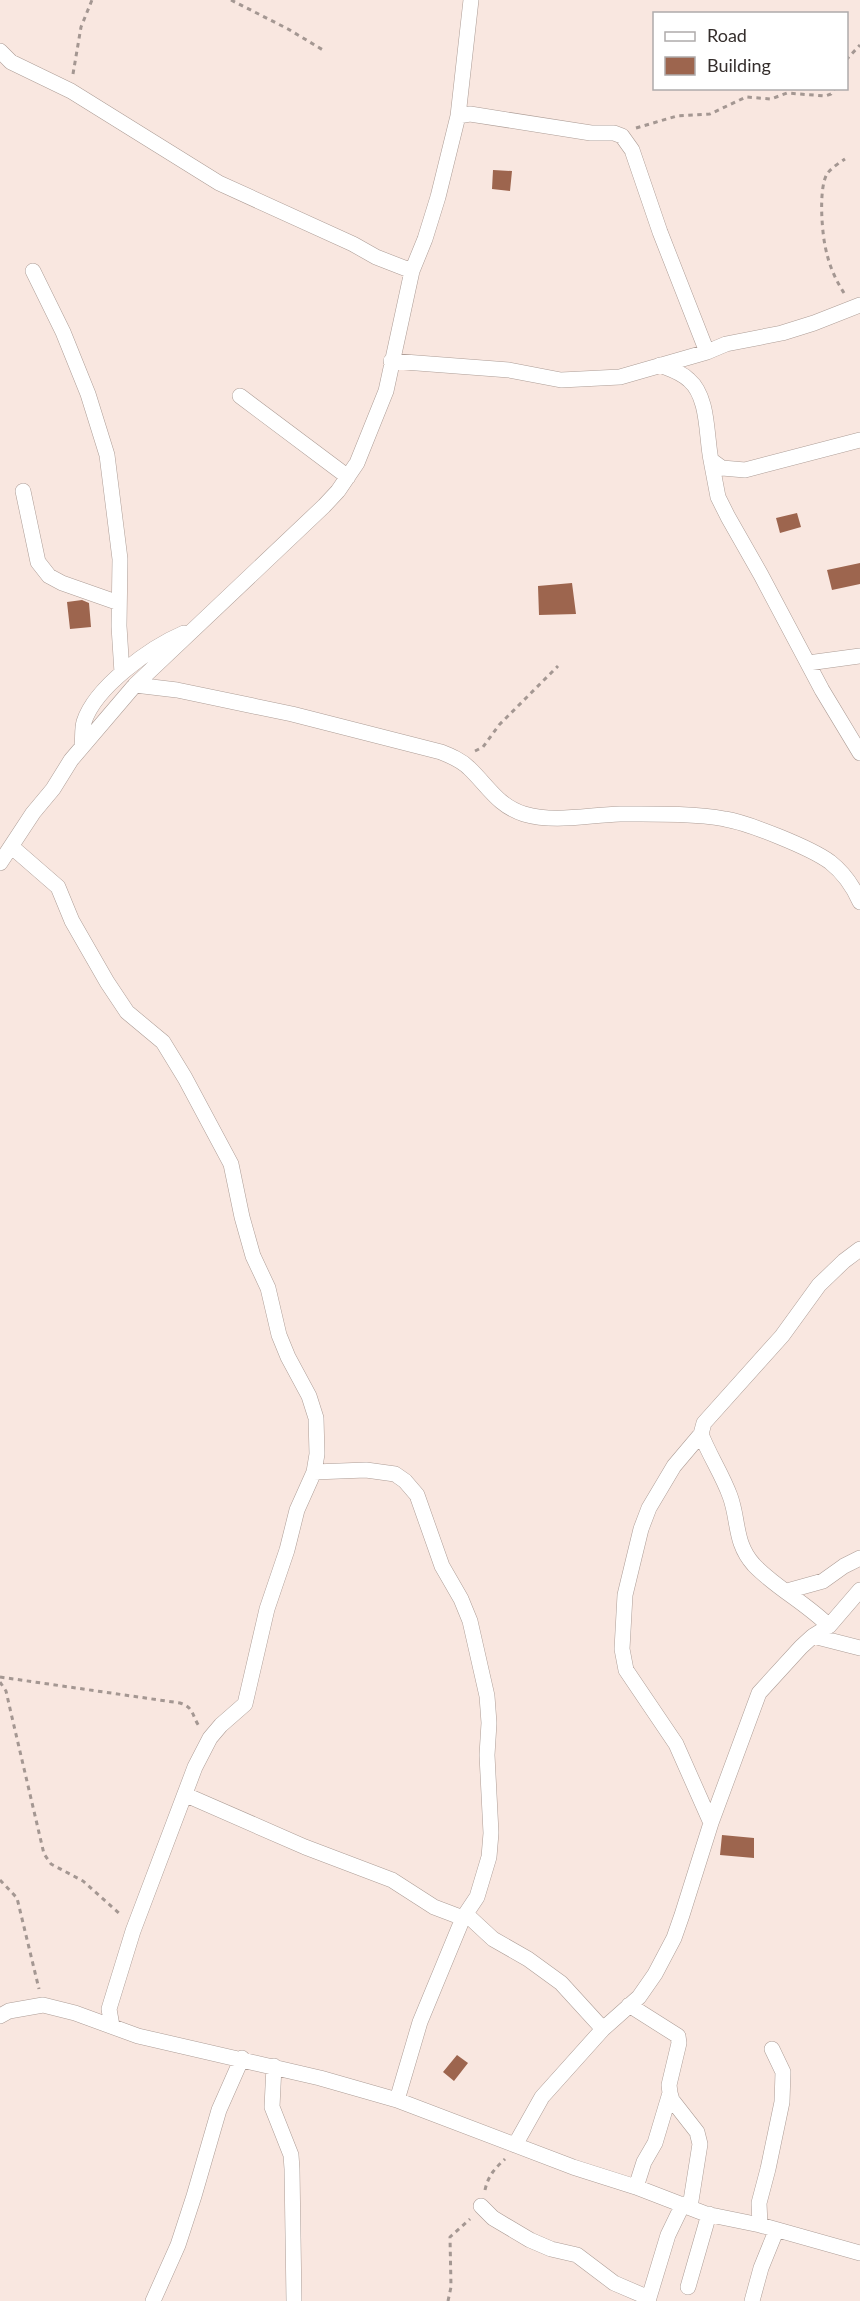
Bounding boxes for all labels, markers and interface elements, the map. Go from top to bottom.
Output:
legend [653,12,848,90]
text: Road [707,24,747,46]
text: Building [707,54,771,76]

